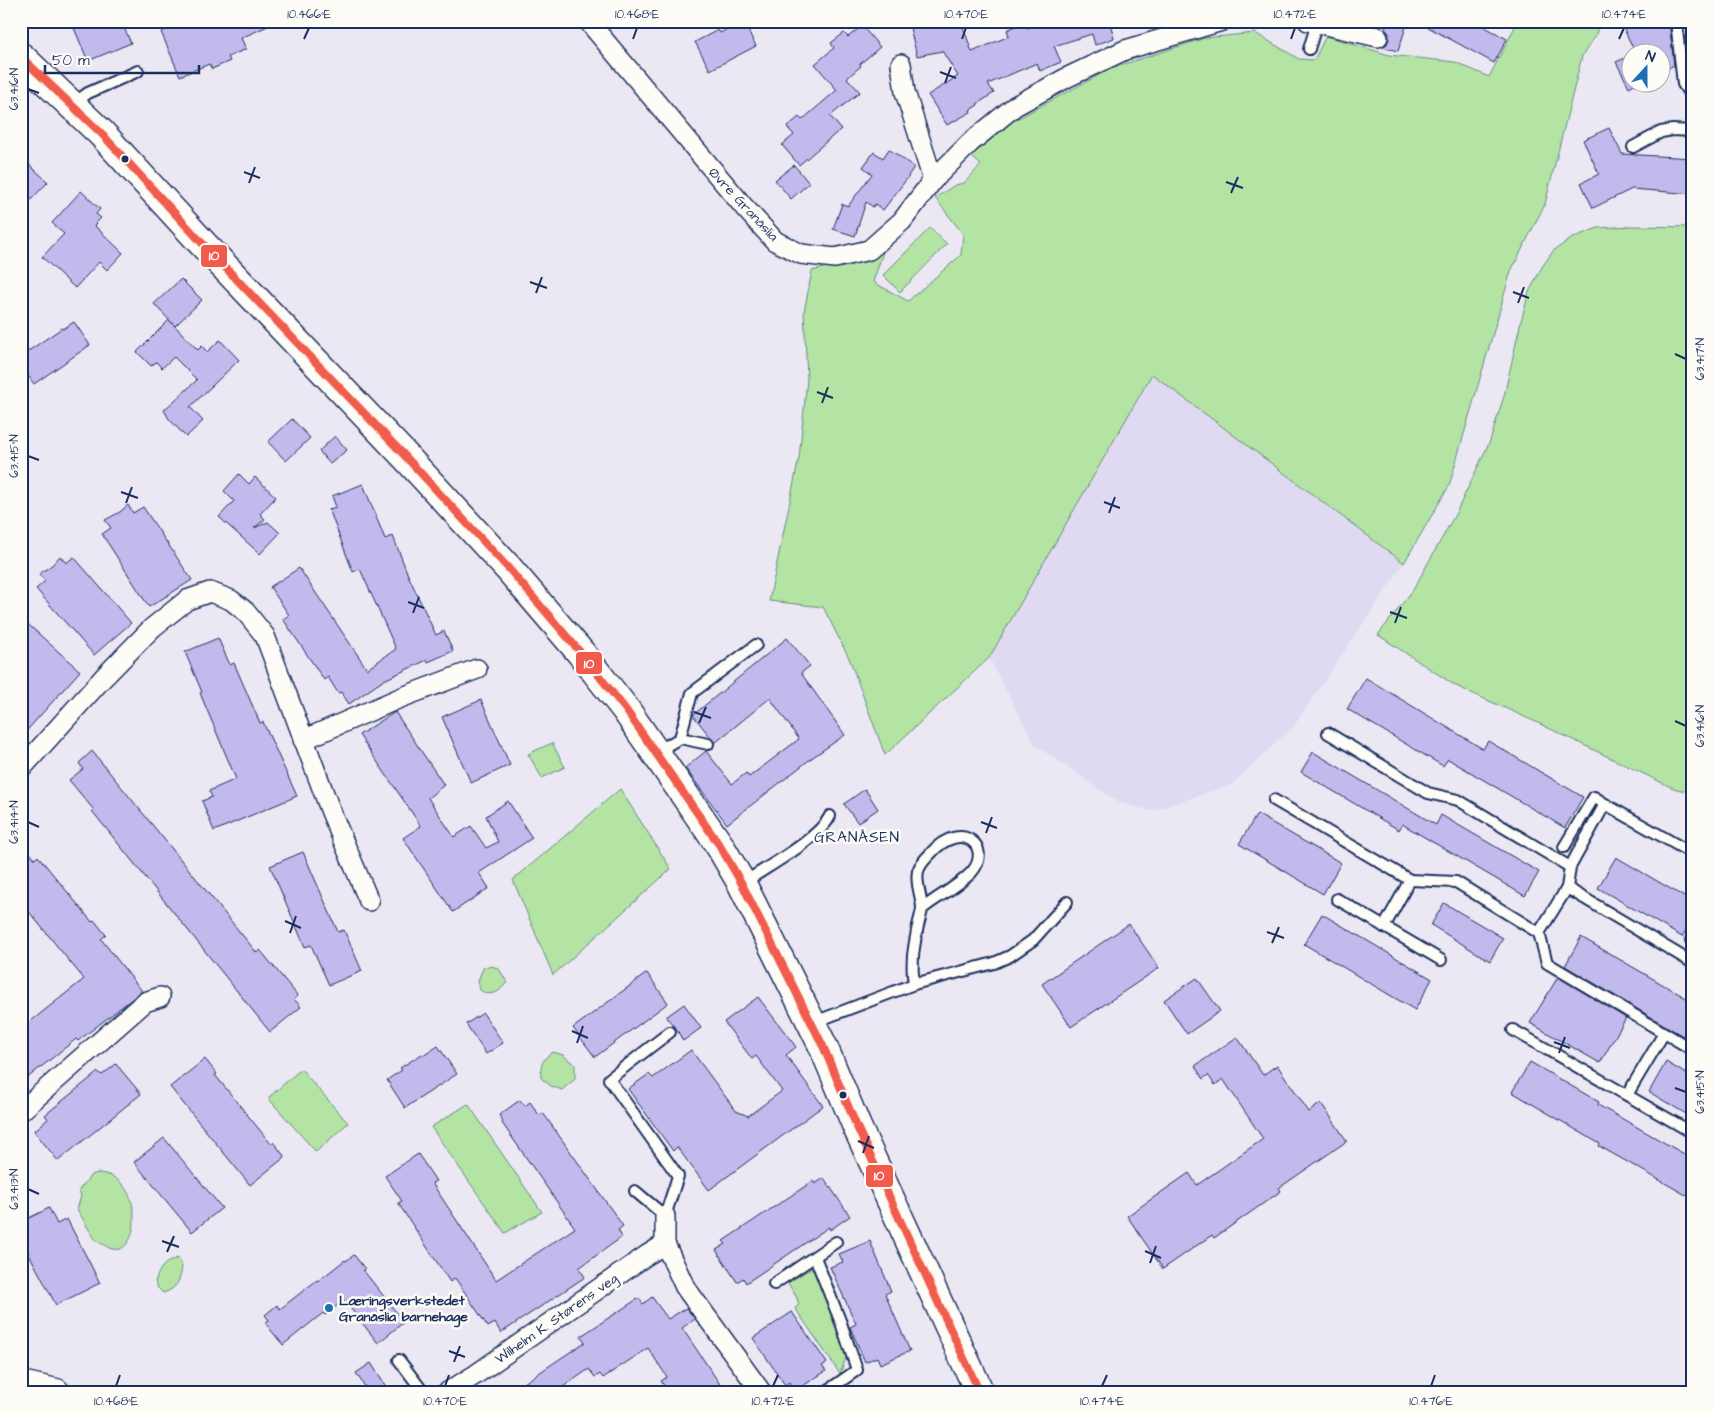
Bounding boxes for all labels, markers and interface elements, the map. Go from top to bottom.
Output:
text: 10.466°E [287,6,331,23]
text: 10.468°E [615,6,659,23]
text: 10.470°E [944,6,988,23]
text: 10.472°E [1274,6,1316,23]
text: 10.474°E [1602,6,1646,23]
scale bar [45,42,199,74]
north arrow [1622,42,1672,92]
text: N [1643,46,1658,68]
text: 50 m [52,50,90,71]
text: 63.416°N [6,67,23,110]
unlabelled marker [120,154,130,164]
street label: Øvre Granåslia [704,163,783,246]
line badge: 10 [200,244,228,268]
text: 10 [209,246,219,266]
text: 63.417°N [1692,337,1709,380]
text: 63.415°N [6,434,23,478]
line badge: 10 [575,651,603,675]
text: 10 [584,654,594,674]
text: 63.416°N [1692,704,1709,747]
text: 63.414°N [6,800,23,844]
district label: GRANÅSEN [814,827,900,848]
text: 63.415°N [1692,1070,1709,1114]
unlabelled marker [838,1090,848,1100]
line badge: 10 [865,1164,894,1188]
text: 10 [874,1166,884,1186]
text: 63.413°N [6,1168,23,1210]
street label: Wilhelm K. Størens veg [491,1269,622,1369]
place label: Læringsverkstedet Granåslia barnehage [339,1291,468,1328]
marker: Læringsverkstedet Granåslia barnehage [323,1302,335,1314]
text: 10.468°E [94,1393,138,1410]
text: 10.470°E [423,1393,467,1410]
text: 10.472°E [752,1393,794,1410]
text: 10.474°E [1080,1393,1124,1410]
text: 10.476°E [1409,1393,1453,1410]

